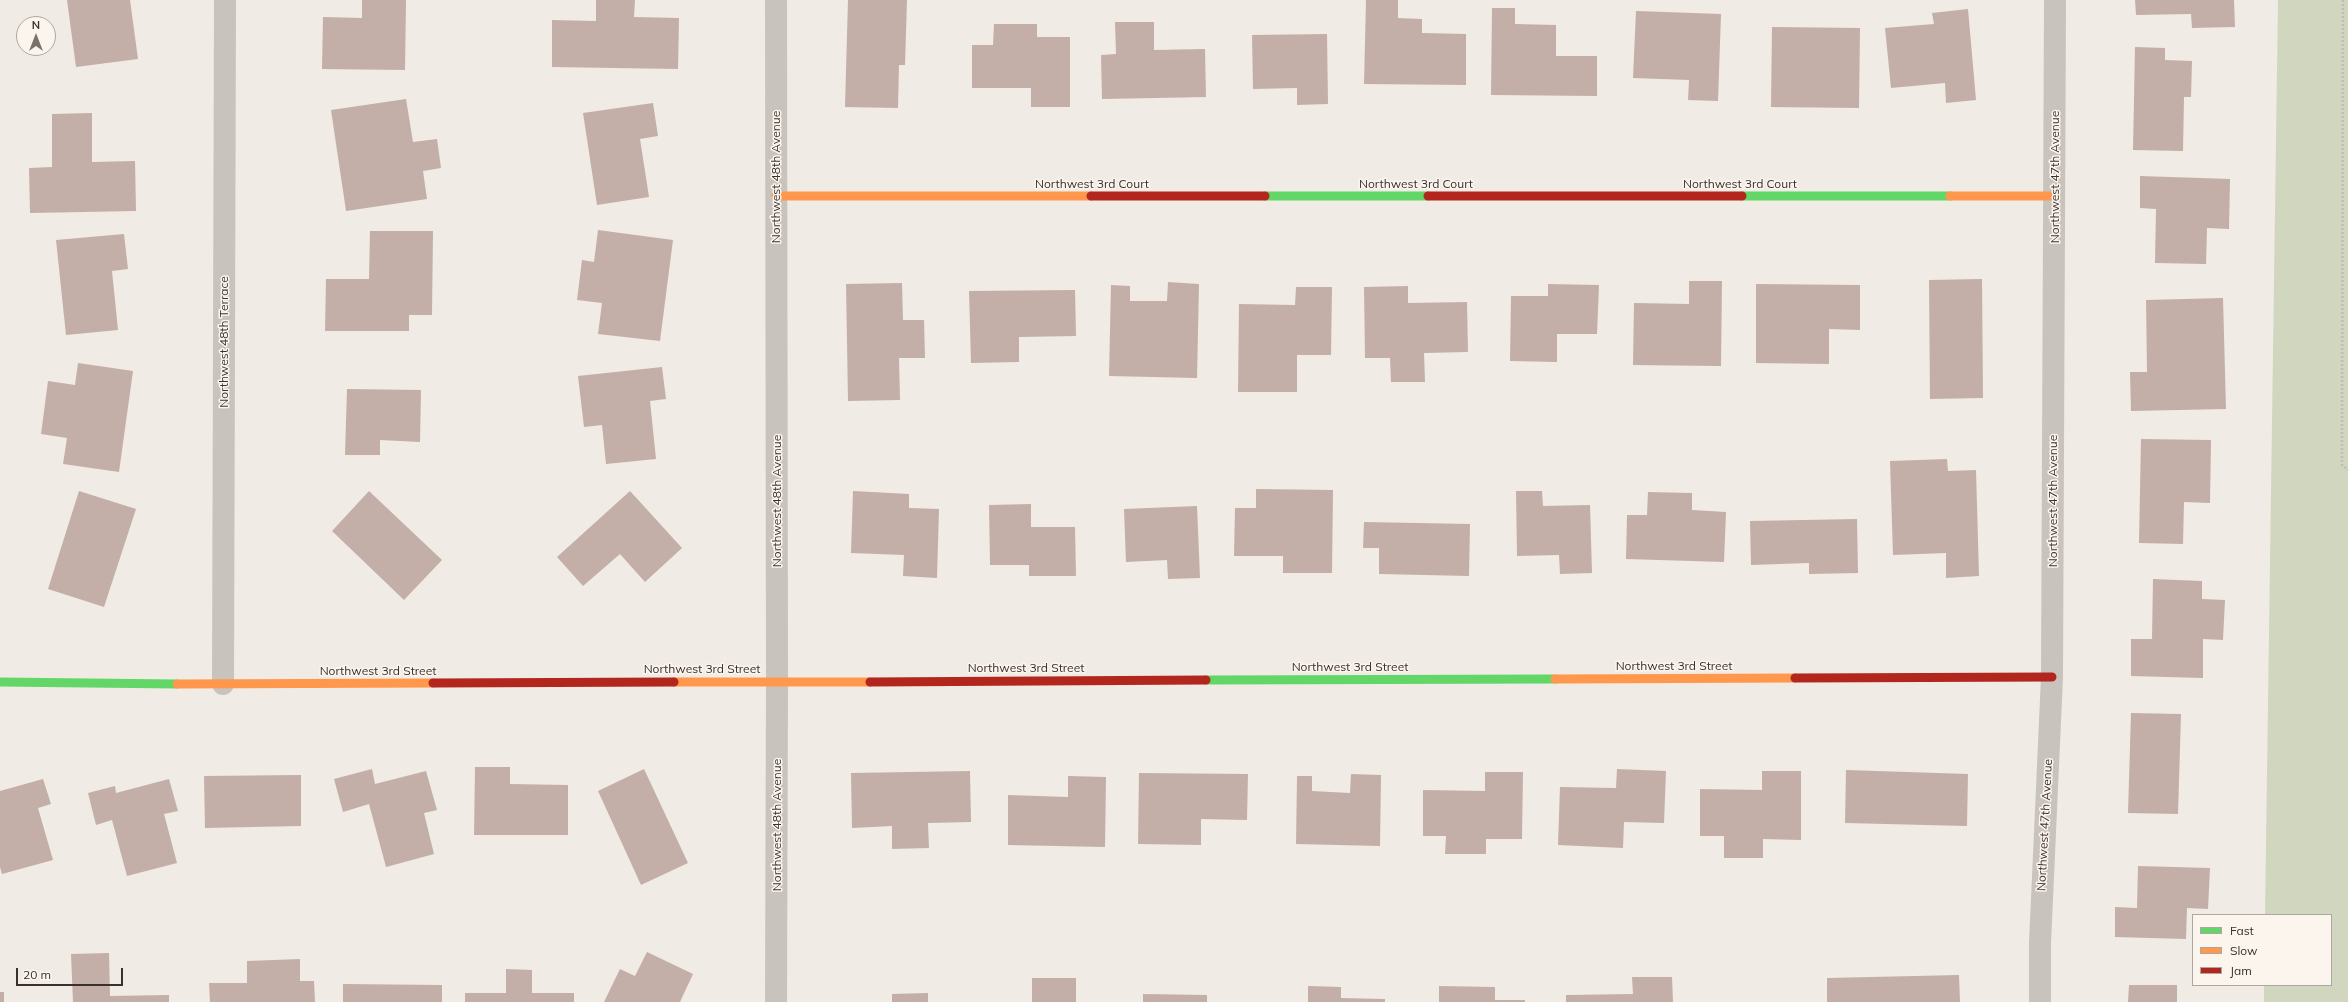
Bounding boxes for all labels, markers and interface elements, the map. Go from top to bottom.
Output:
north arrow [16,16,56,56]
text: N [32,18,40,32]
street label: Northwest 48th Avenue [769,111,783,243]
street label: Northwest 47th Avenue [2048,111,2062,243]
street label: Northwest 3rd Court [1035,177,1149,191]
street label: Northwest 3rd Court [1359,177,1473,191]
street label: Northwest 3rd Court [1683,177,1797,191]
street label: Northwest 48th Terrace [217,276,231,408]
street label: Northwest 48th Avenue [770,435,784,567]
street label: Northwest 47th Avenue [2046,435,2060,567]
street label: Northwest 3rd Street [1616,659,1732,673]
street label: Northwest 3rd Street [1292,660,1408,674]
street label: Northwest 3rd Street [968,661,1084,675]
street label: Northwest 3rd Street [644,662,760,676]
street label: Northwest 3rd Street [320,664,436,678]
street label: Northwest 48th Avenue [770,759,784,891]
street label: Northwest 47th Avenue [2034,759,2056,891]
legend [2192,914,2332,986]
text: Fast [2230,923,2254,938]
text: Slow [2230,943,2258,958]
scale bar [18,960,125,986]
text: Jam [2230,963,2252,978]
text: 20 m [23,967,51,982]

